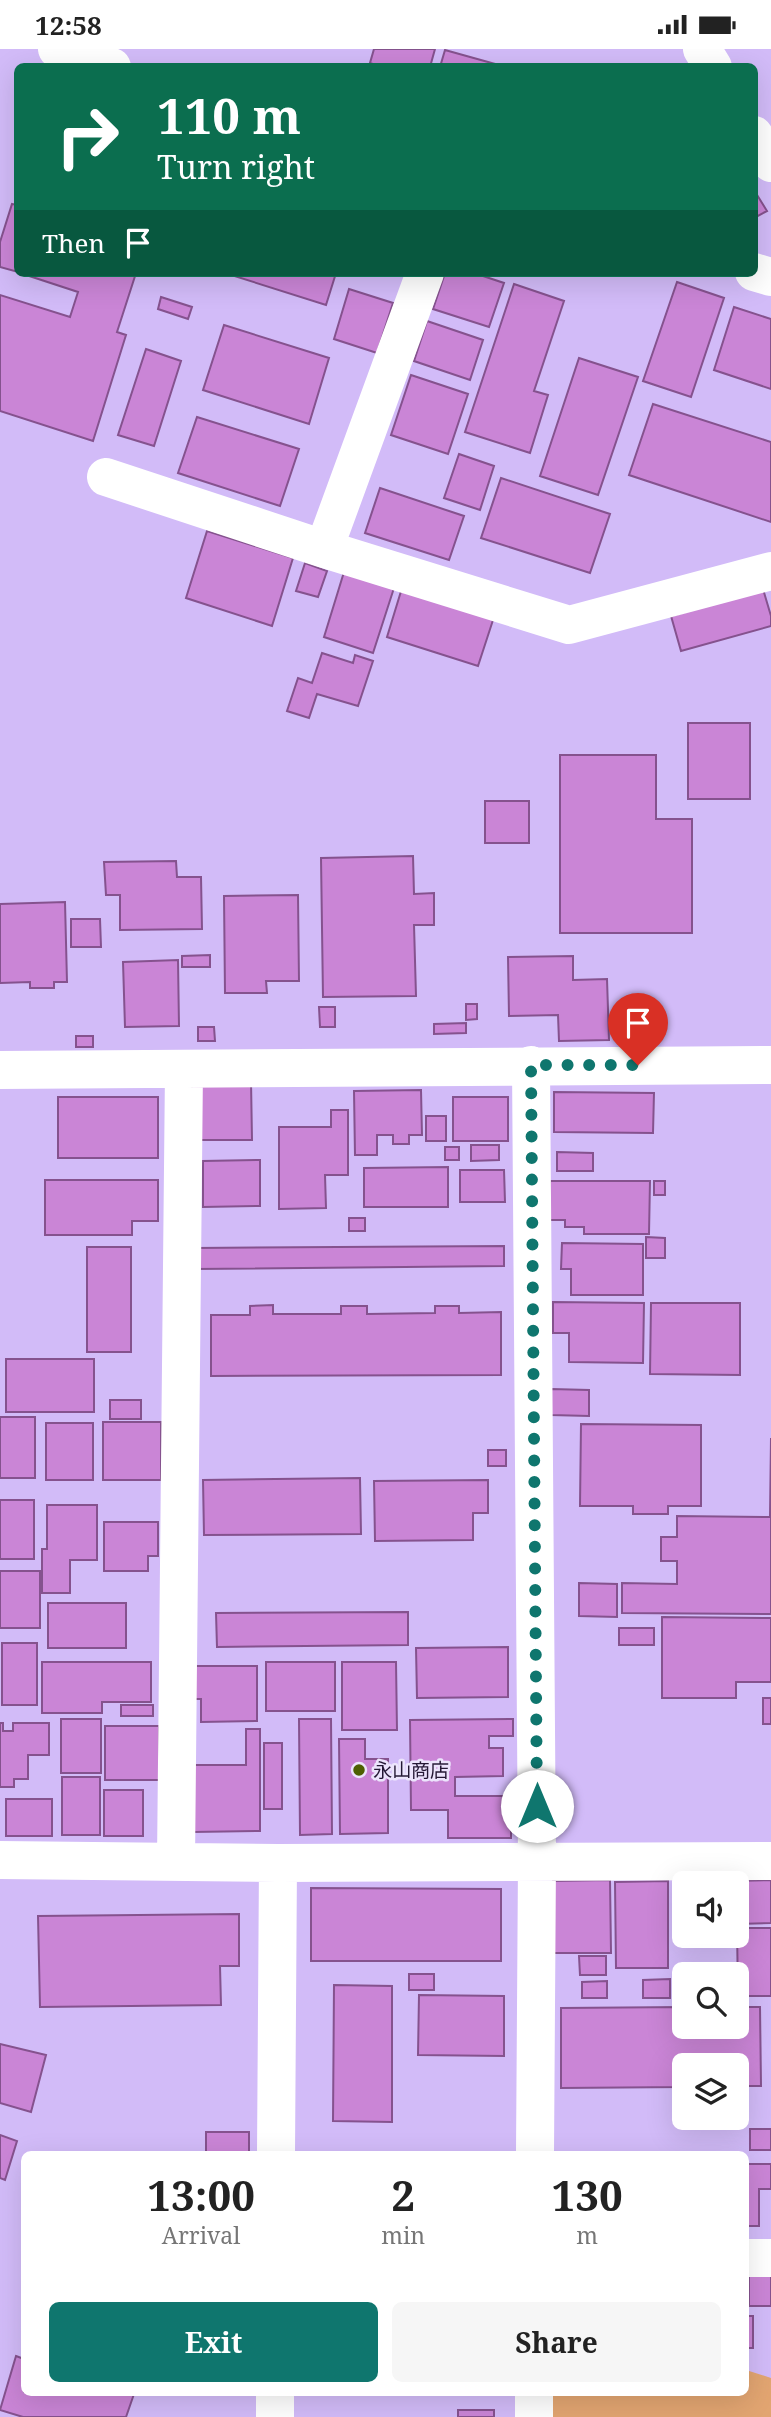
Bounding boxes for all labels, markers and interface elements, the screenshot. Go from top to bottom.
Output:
text: 12:58 [35,7,102,43]
text: 110 m [157,82,301,148]
icon: right [42,91,133,182]
text: Turn right [157,145,315,188]
icon: arrive [119,224,157,262]
text: Then [42,225,105,261]
pin [608,993,668,1065]
icon: arrive [619,1004,657,1042]
place label: 永山商店 [373,1757,449,1783]
marker: 永山商店 [351,1762,367,1778]
position arrow [500,1769,574,1843]
map controls [672,1871,749,2130]
button: sound [672,1871,749,1948]
button: search [672,1962,749,2039]
button: layers [672,2053,749,2130]
text: 13:00 [147,2166,255,2223]
text: 2 [391,2166,415,2223]
text: 130 [551,2166,623,2223]
text: Arrival [162,2219,240,2251]
text: min [381,2219,425,2251]
text: m [576,2219,598,2251]
button: Exit [49,2302,378,2382]
button: Share [392,2302,721,2382]

